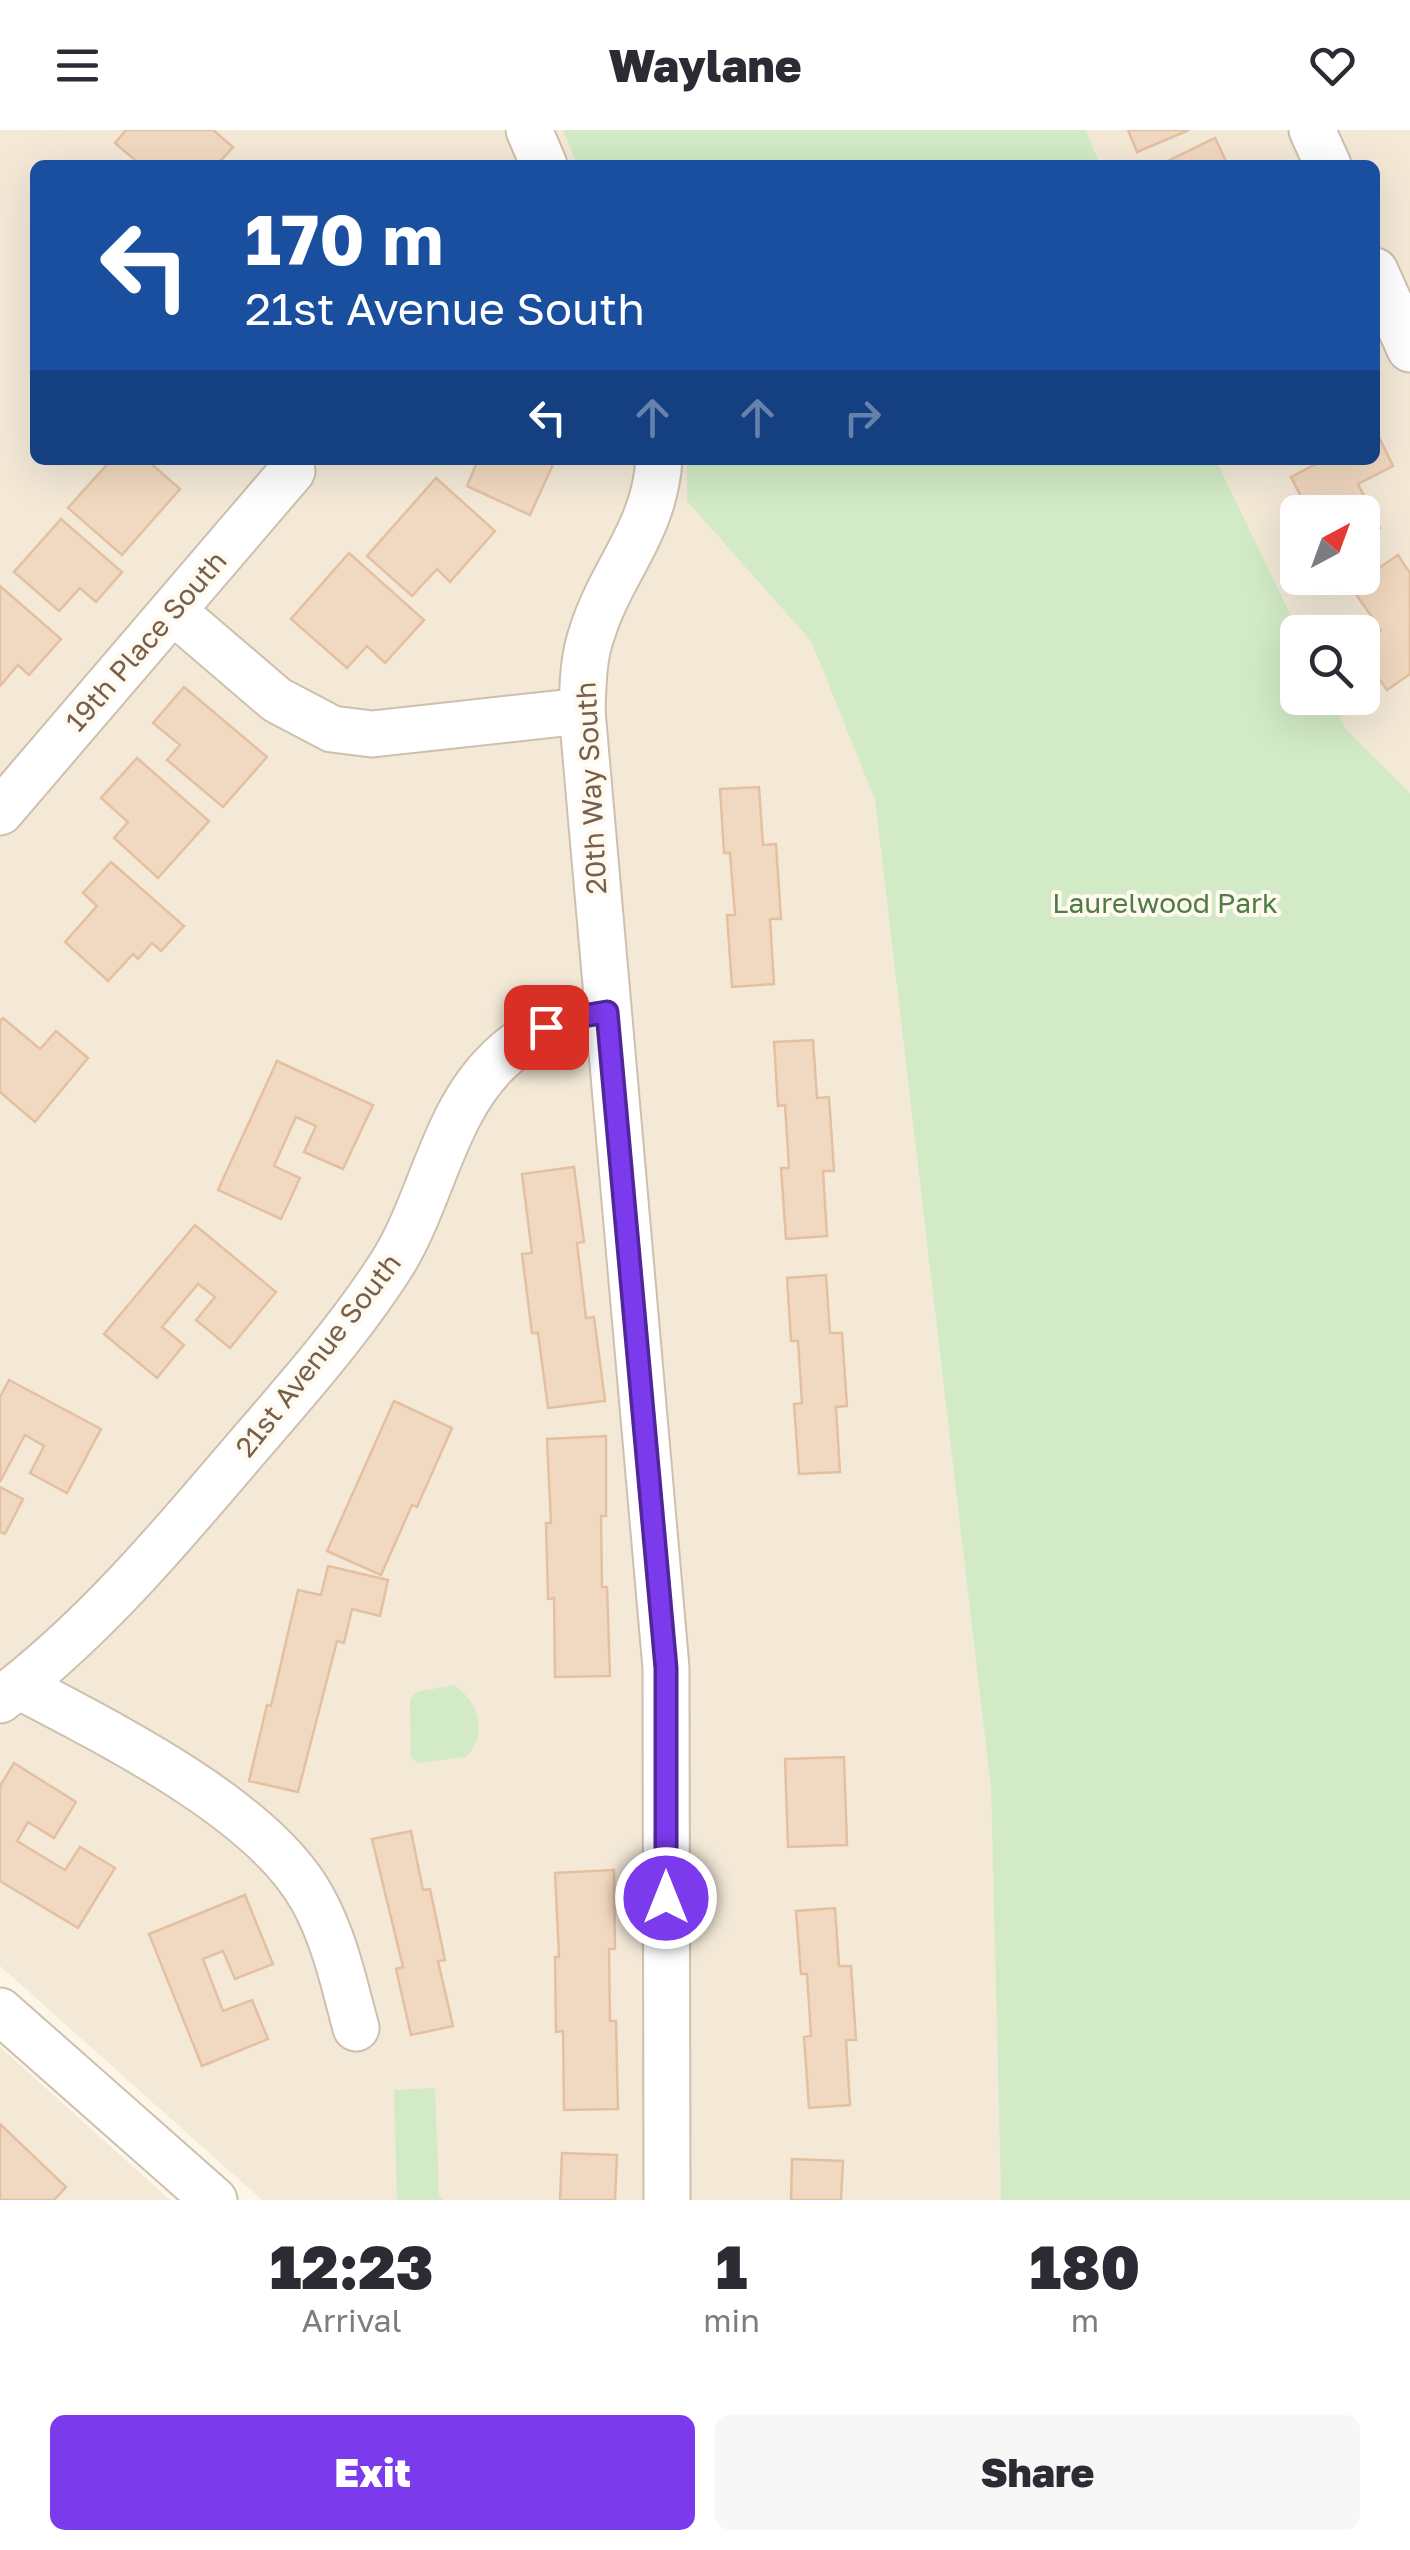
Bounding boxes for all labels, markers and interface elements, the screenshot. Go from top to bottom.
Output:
icon: menu [50,38,105,93]
text: Waylane [608,38,802,92]
icon: heart [1305,38,1360,93]
text: 170 m [245,196,443,280]
icon: left [80,200,210,330]
text: 21st Avenue South [245,281,645,335]
icon: left [520,390,575,445]
icon: ahead [625,390,680,445]
icon: ahead [730,390,785,445]
icon: right [835,390,890,445]
north arrow [1280,495,1380,595]
map controls [1280,495,1380,715]
street label: 19th Place South [58,544,233,737]
button: search [1280,615,1380,715]
street label: 20th Way South [568,681,613,895]
park label: Laurelwood Park [1052,886,1278,919]
pin [504,985,589,1070]
icon: arrive [519,1000,574,1055]
street label: 21st Avenue South [228,1247,407,1463]
position arrow [614,1846,718,1950]
text: 12:23 [270,2230,433,2302]
text: 1 [716,2230,747,2302]
text: 180 [1030,2230,1140,2302]
text: Arrival [301,2301,402,2339]
text: min [703,2301,760,2339]
text: m [1071,2301,1099,2339]
button: Exit [50,2415,695,2530]
button: Share [715,2415,1360,2530]

